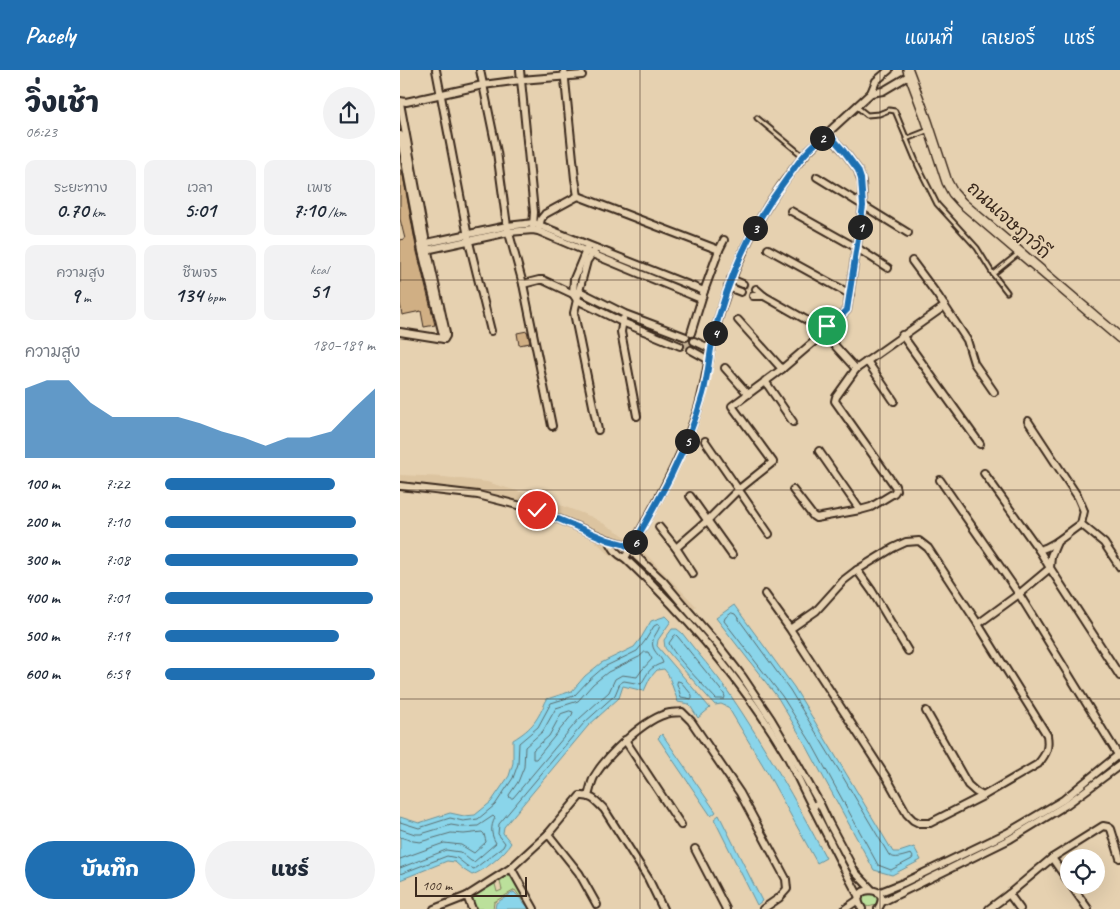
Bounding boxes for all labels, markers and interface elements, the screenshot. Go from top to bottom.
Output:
text: Pacely [25,20,75,50]
text: แผนที่ [905,27,953,49]
text: เลเยอร์ [981,27,1035,49]
text: แชร์ [1063,27,1095,49]
text: วิ่งเช้า [25,85,99,120]
button: share [323,87,375,139]
text: 06:23 [25,122,57,142]
pin: 2 [810,126,834,150]
text: 2 [819,130,826,147]
street label: ถนนเจษฎาวิถี [962,176,1056,264]
text: ระยะทาง [54,179,107,196]
text: เวลา [187,179,213,196]
text: เพซ [307,179,332,196]
text: 0.70 [56,197,88,223]
text: 5:01 [184,197,216,223]
text: 7:10 [292,197,325,223]
text: km [88,204,105,221]
text: /km [325,204,346,221]
pin: 1 [848,214,872,240]
pin: 3 [742,216,768,240]
text: 1 [857,219,864,236]
text: 3 [752,220,759,237]
text: kcal [310,261,329,278]
text: ความสูง [56,264,105,281]
text: ชีพจร [182,264,218,281]
text: 51 [310,278,329,304]
text: 9 [70,282,80,308]
text: 134 [175,282,203,308]
text: m [80,289,91,306]
text: bpm [203,289,225,306]
pin [806,305,848,347]
icon: arrive [813,312,841,340]
pin: 4 [702,320,728,346]
text: 4 [712,325,719,342]
text: 180–189 m [312,335,375,355]
text: ความสูง [25,342,80,362]
pin: 5 [674,428,700,454]
text: 5 [684,433,691,450]
text: 100 m [25,474,60,494]
text: 7:22 [105,474,130,494]
pin [516,489,558,531]
icon: check [523,496,551,524]
text: 200 m [25,512,60,532]
text: 7:10 [105,512,130,532]
pin: 6 [622,530,648,554]
text: 6 [632,534,639,551]
text: 300 m [25,550,60,570]
text: 7:08 [105,550,130,570]
text: 400 m [25,588,60,608]
text: 7:01 [105,588,130,608]
text: 500 m [25,626,59,646]
text: 7:19 [105,626,130,646]
text: 600 m [25,664,60,684]
text: 6:59 [105,664,130,684]
button: บันทึก [25,841,195,899]
button: แชร์ [205,841,375,899]
map controls [1060,849,1105,894]
button: locate [1060,849,1105,894]
scale bar [415,874,528,897]
text: 100 m [422,877,452,894]

